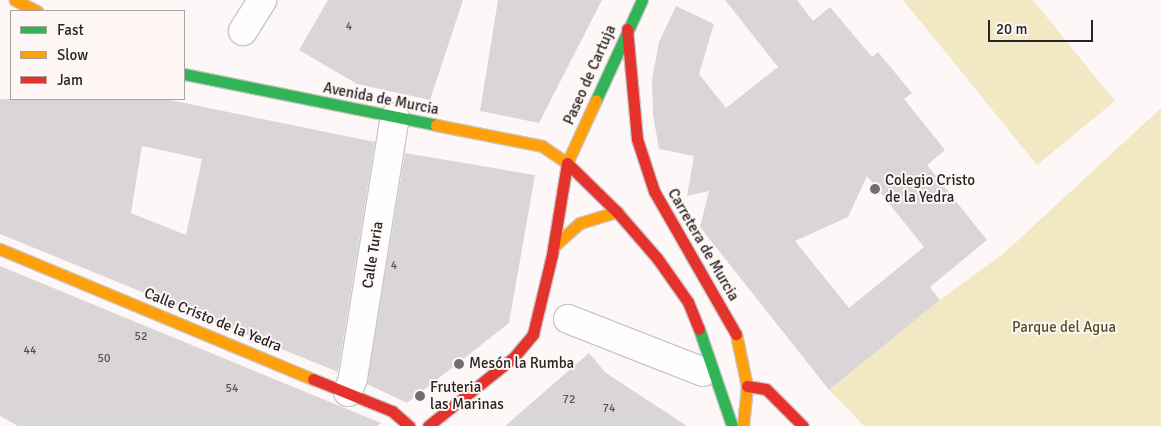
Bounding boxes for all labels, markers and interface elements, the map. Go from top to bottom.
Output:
legend [10,10,185,100]
scale bar [991,10,1096,42]
house number: 4 [346,20,352,34]
text: 20 m [996,20,1027,38]
text: Fast [57,21,84,39]
street label: Paseo de Cartuja [560,22,620,128]
text: Slow [57,46,88,64]
text: Jam [57,71,83,89]
street label: Avenida de Murcia [322,79,440,119]
place label: Colegio Cristo de la Yedra [885,171,975,206]
marker: Colegio Cristo de la Yedra [869,183,881,195]
street label: Carretera de Murcia [663,186,743,304]
street label: Calle Turia [359,220,387,290]
house number: 4 [391,259,397,273]
street label: Calle Cristo de la Yedra [142,284,284,356]
park label: Parque del Agua [1012,319,1116,337]
house number: 52 [135,330,147,344]
house number: 44 [24,344,36,358]
house number: 50 [98,352,110,366]
place label: Mesón la Rumba [469,355,574,373]
marker: Mesón la Rumba [453,358,465,370]
place label: Fruteria las Marinas [430,378,504,413]
house number: 54 [226,382,238,396]
marker: Fruteria las Marinas [414,390,426,402]
house number: 72 [563,393,575,407]
house number: 74 [603,402,615,416]

